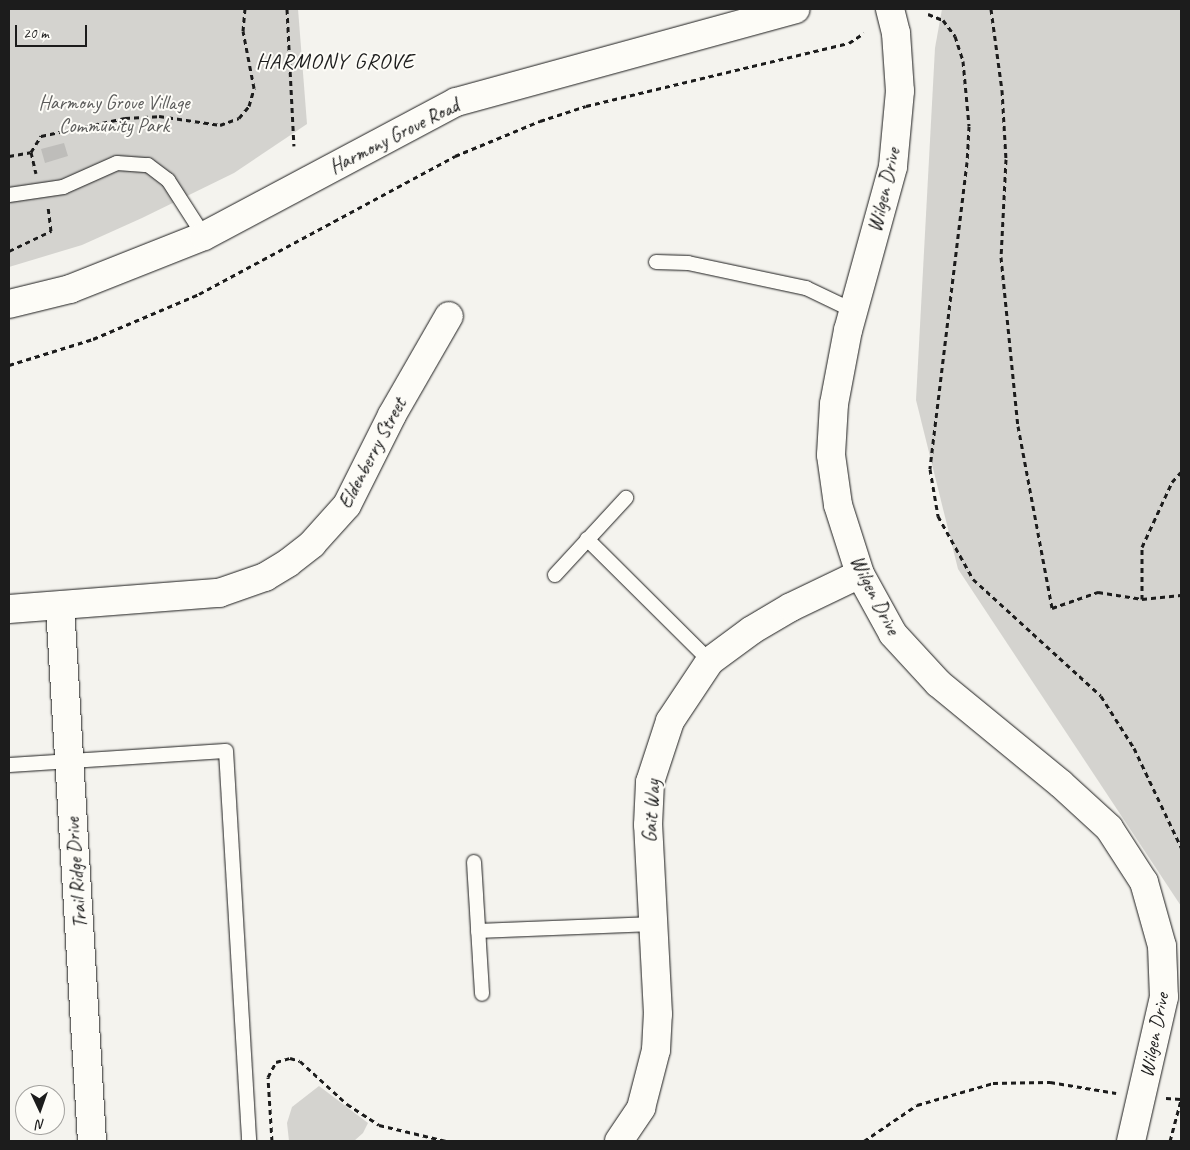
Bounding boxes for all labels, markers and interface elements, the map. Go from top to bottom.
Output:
scale bar [18,15,90,47]
text: 20 m [23,24,49,43]
district label: HARMONY GROVE [254,49,416,75]
park label: Harmony Grove Village Community Park [38,91,190,138]
street label: Harmony Grove Road [325,93,463,179]
street label: Wilgen Drive [863,146,905,234]
street label: Eldenberry Street [333,393,411,513]
street label: Wilgen Drive [845,551,905,639]
street label: Gait Way [637,779,665,843]
street label: Trail Ridge Drive [60,816,92,930]
street label: Wilgen Drive [1134,991,1174,1079]
north arrow [15,1085,65,1135]
text: N [36,1116,46,1133]

